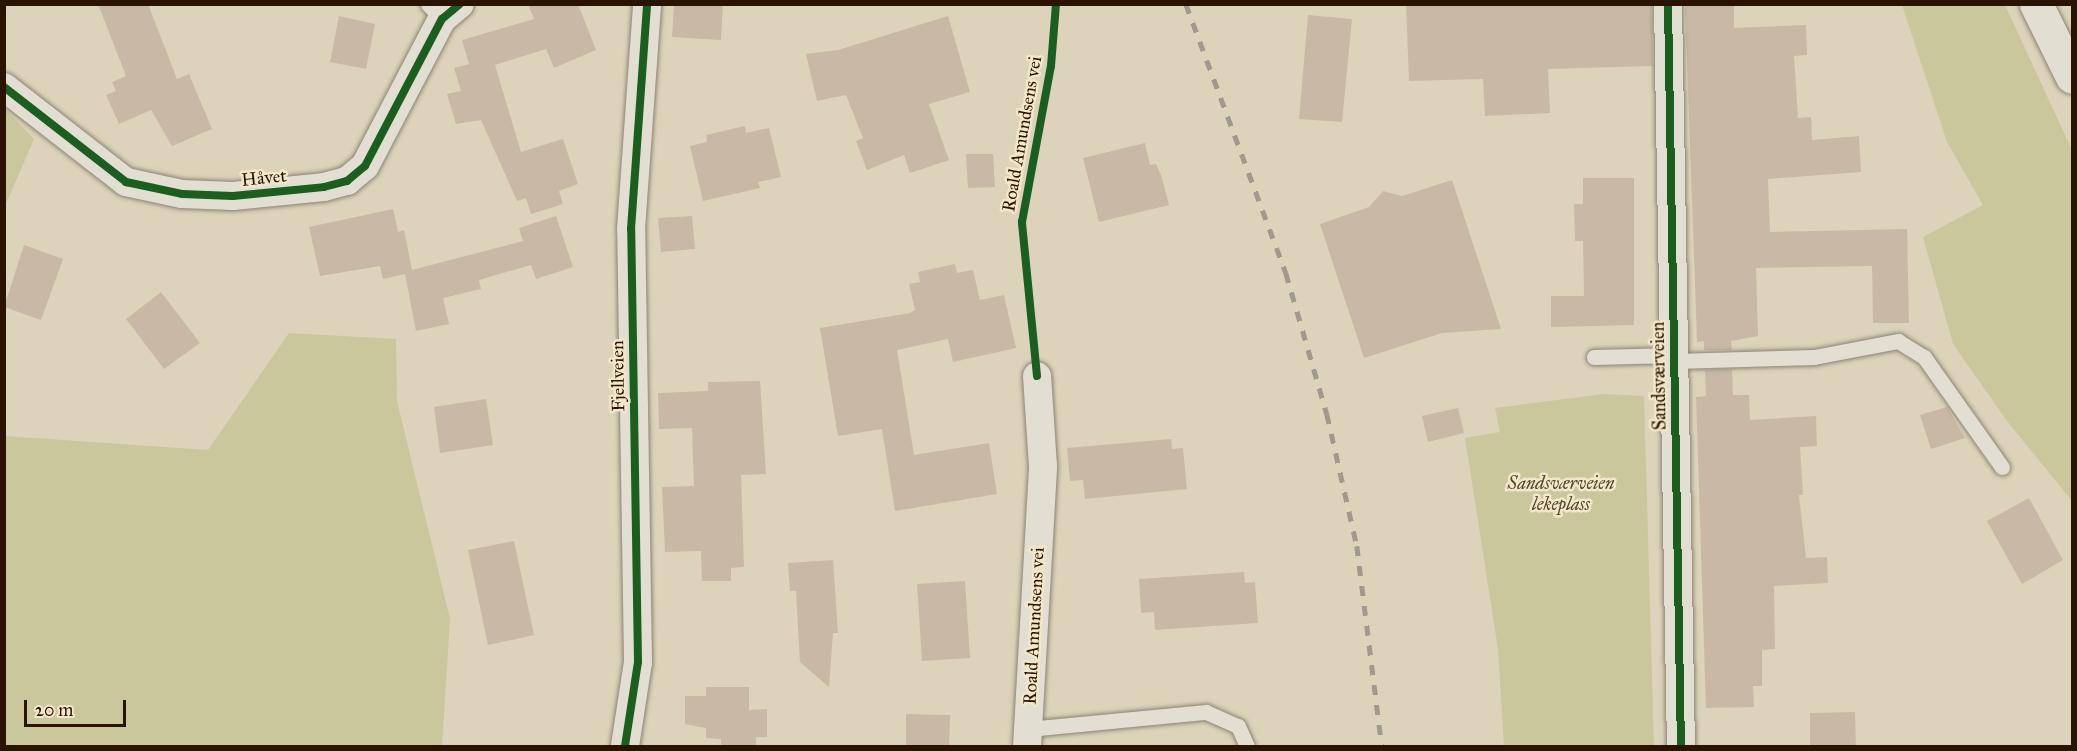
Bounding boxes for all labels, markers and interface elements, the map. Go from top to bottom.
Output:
street label: Roald Amundsens vei [998,54,1046,214]
street label: Håvet [240,165,288,191]
street label: Sandsværveien [1647,322,1671,430]
street label: Fjellveien [607,340,629,412]
park label: Sandsværveien lekeplass [1508,473,1614,516]
street label: Roald Amundsens vei [1019,547,1049,705]
scale bar [27,688,129,726]
text: 20 m [35,699,73,721]

